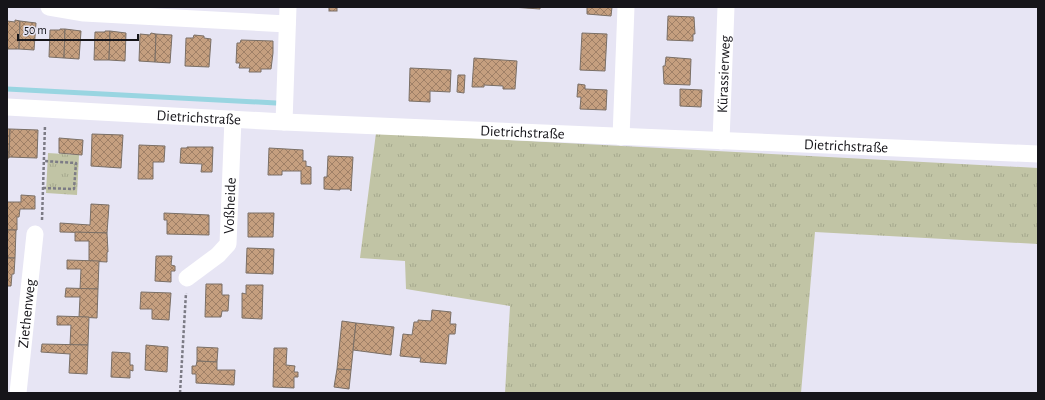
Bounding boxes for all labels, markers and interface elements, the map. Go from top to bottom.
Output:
scale bar [18,16,138,42]
text: 50 m [24,24,47,36]
street label: Kürassierweg [715,34,733,113]
street label: Dietrichstraße [156,108,241,128]
street label: Dietrichstraße [480,123,565,142]
street label: Dietrichstraße [804,137,889,156]
street label: Voßheide [221,177,239,234]
street label: Ziethenweg [16,277,38,349]

